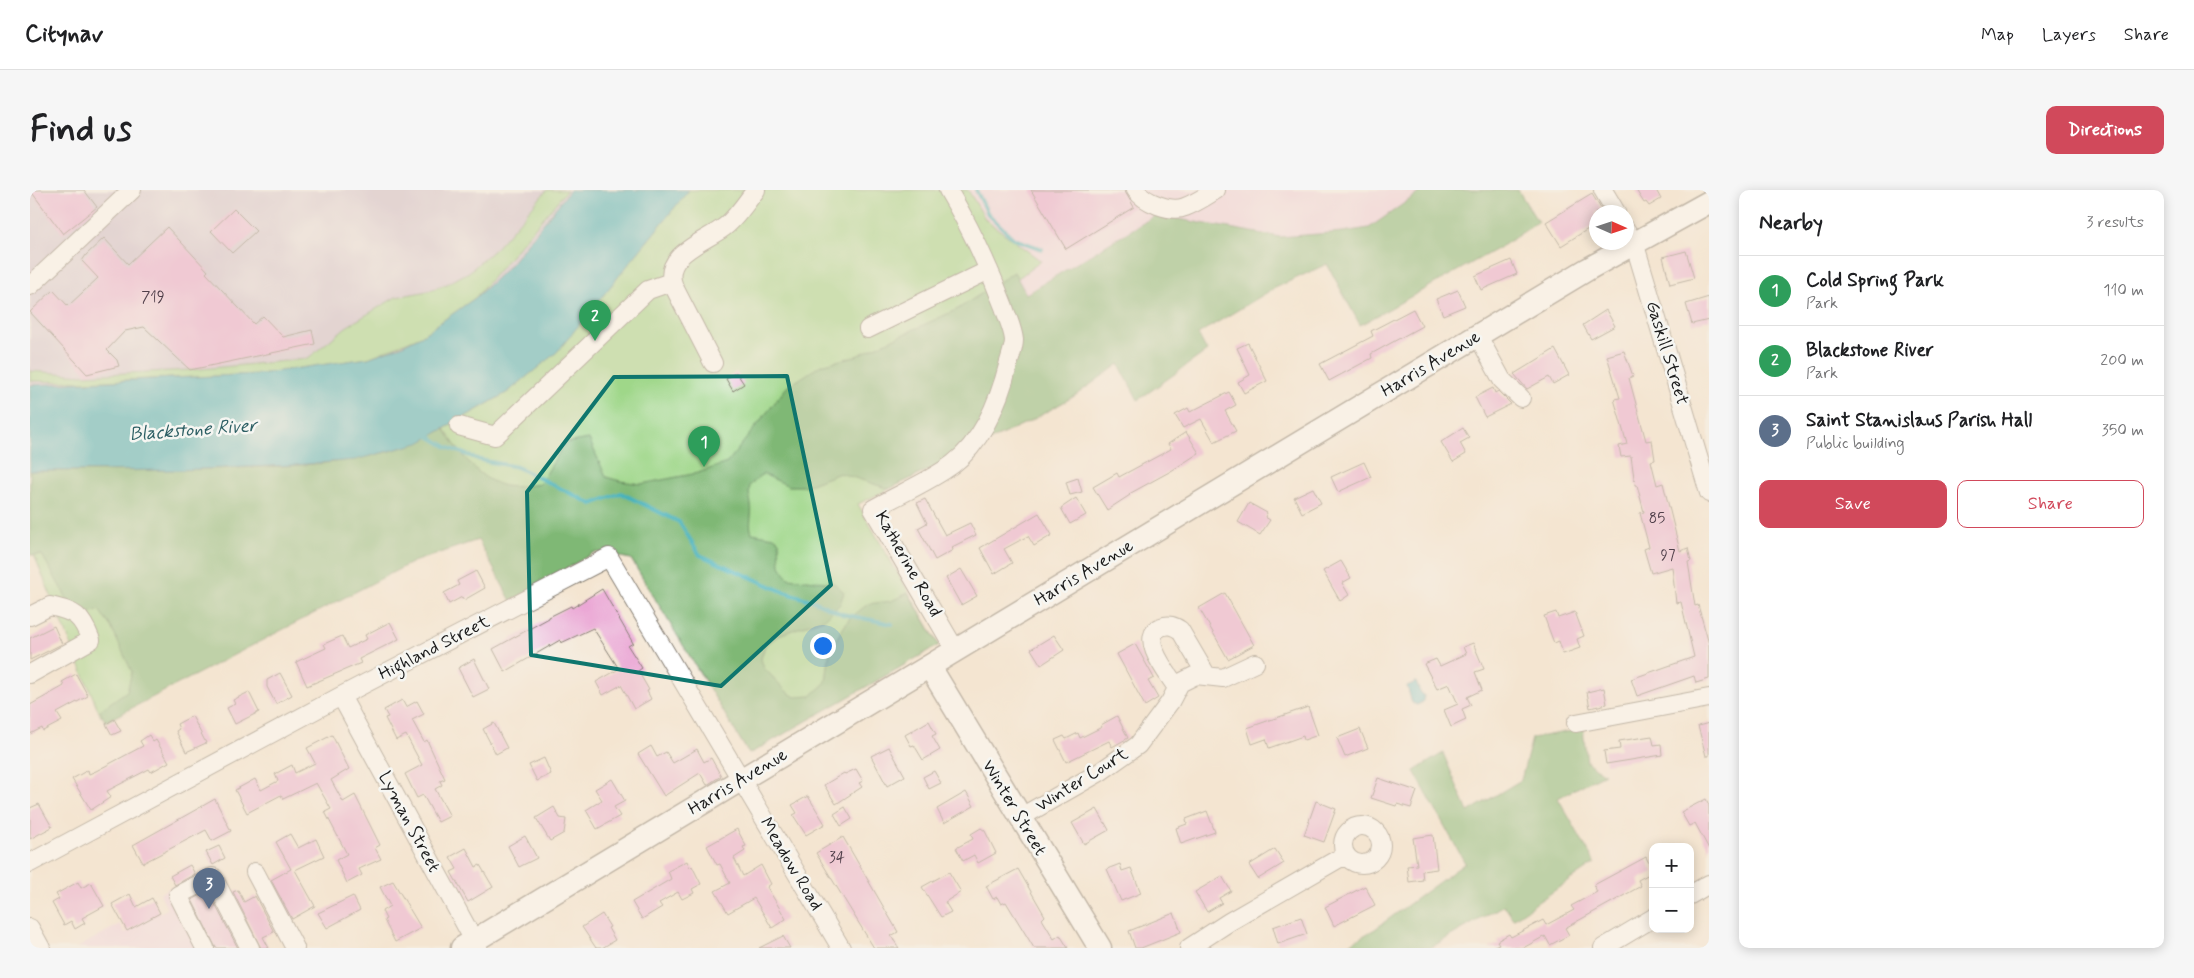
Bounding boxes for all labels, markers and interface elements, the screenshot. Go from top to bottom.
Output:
text: Citynav [25,19,103,50]
text: Map [1981,23,2014,47]
text: Layers [2042,23,2096,47]
text: Share [2124,23,2169,47]
button: Directions [2046,106,2164,154]
text: Find us [30,107,132,153]
north arrow [1589,205,1634,250]
text: Nearby [1759,209,1823,237]
text: 3 results [2086,212,2144,233]
text: Cold Spring Park [1806,268,1944,293]
text: 1 [1771,280,1779,301]
text: 110 m [2103,280,2144,301]
house number: 719 [141,288,165,308]
text: Park [1806,293,1838,314]
street label: Gaskill Street [1640,298,1694,408]
pin: 2 [579,300,611,341]
street label: Harris Avenue [1377,325,1485,403]
text: Blackstone River [1806,338,1934,363]
text: 2 [1771,350,1779,371]
text: 200 m [2100,350,2144,371]
text: Park [1806,363,1838,384]
text: Saint Stanislaus Parish Hall [1806,408,2032,433]
water label: Blackstone River [128,413,260,447]
text: 3 [1771,420,1779,441]
text: 350 m [2102,420,2144,441]
pin: 1 [688,426,720,467]
text: Public building [1806,433,1905,454]
button: Save [1759,480,1947,528]
button: Share [1957,480,2144,528]
street label: Katherine Road [869,507,947,621]
house number: 85 [1649,509,1665,529]
street label: Harris Avenue [1030,534,1138,612]
house number: 97 [1661,546,1676,566]
street label: Highland Street [374,610,495,688]
your location [810,633,836,659]
street label: Winter Court [1031,742,1133,818]
street label: Harris Avenue [684,743,792,821]
street label: Winter Street [976,756,1052,861]
street label: Lyman Street [372,767,446,877]
street label: Meadow Road [754,813,828,915]
map controls [1649,843,1694,933]
button: + [1649,843,1694,888]
house number: 34 [829,848,845,868]
pin: 3 [193,868,225,909]
button: − [1649,888,1694,933]

